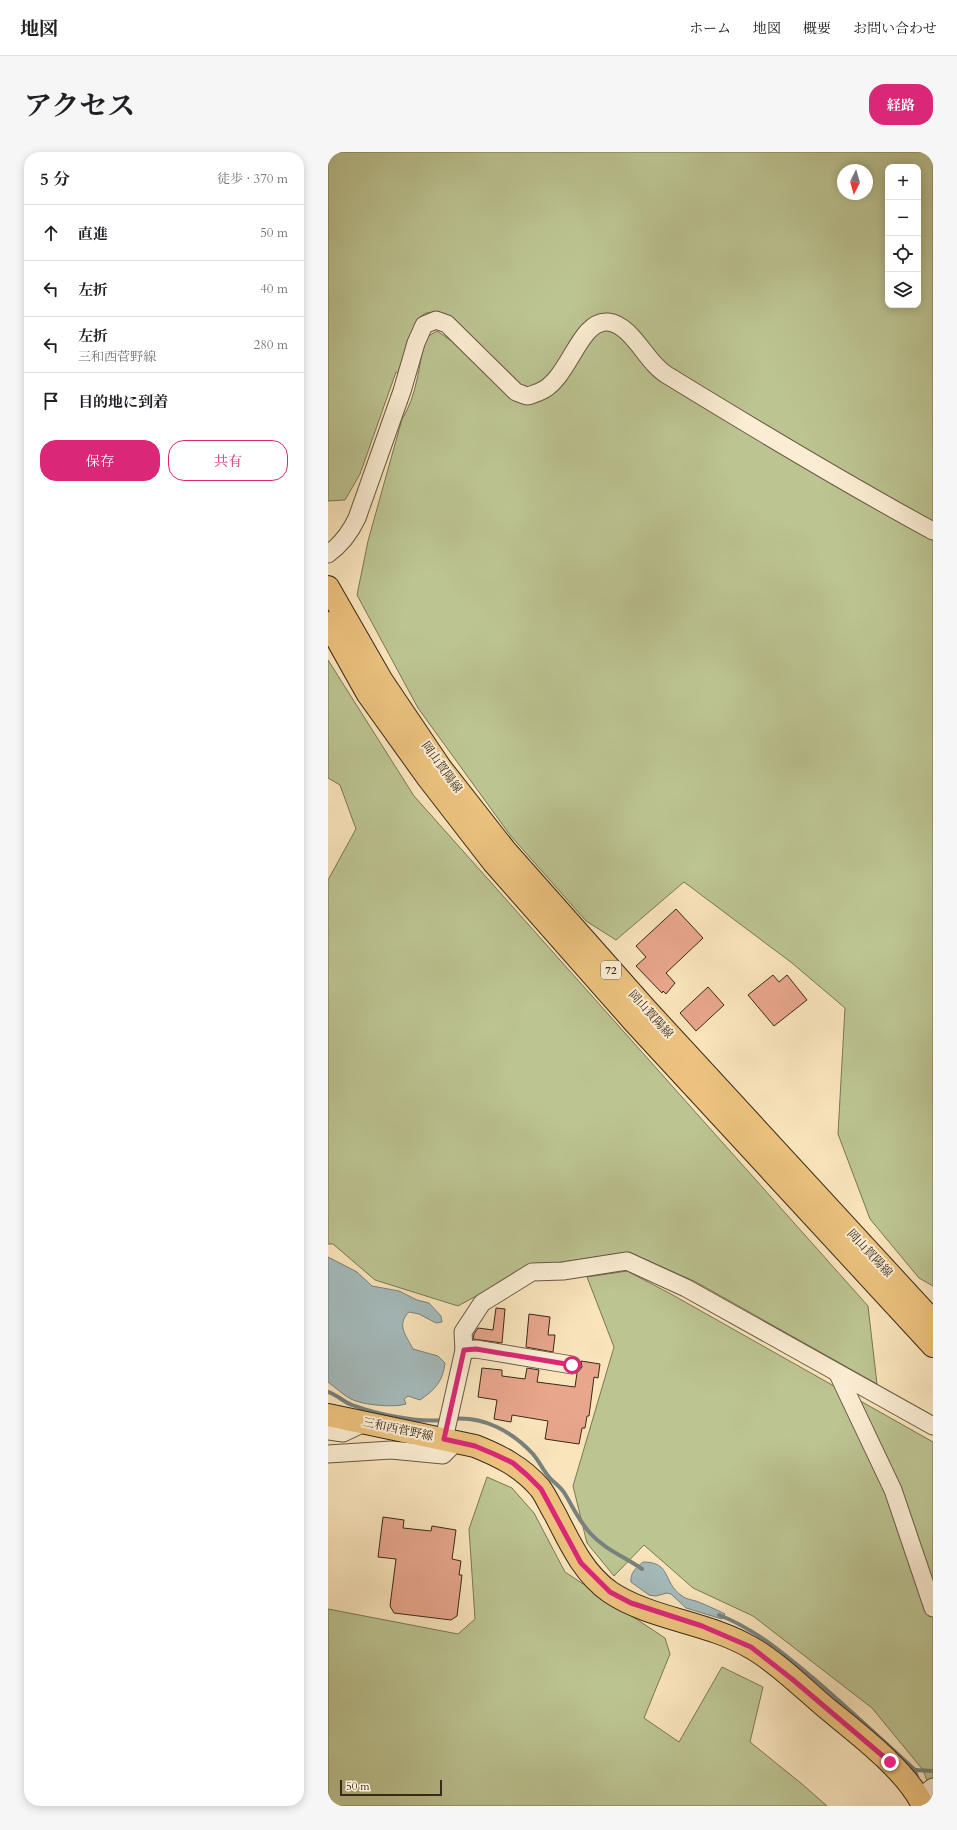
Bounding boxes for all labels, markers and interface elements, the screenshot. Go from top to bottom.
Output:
text: 地図 [20,16,58,42]
text: ホーム [689,19,731,38]
text: 地図 [753,19,781,38]
text: 概要 [803,19,831,38]
text: お問い合わせ [853,19,937,38]
button: 経路 [869,84,933,125]
text: アクセス [24,87,135,125]
north arrow [837,164,873,200]
map controls [885,164,921,308]
button: + [885,164,921,200]
text: 5 分 [40,168,70,191]
text: 徒歩 · 370 m [217,170,288,188]
button: − [885,200,921,236]
icon: ahead [40,222,62,244]
text: 直進 [78,224,108,244]
text: 50 m [260,224,288,242]
button: locate [885,236,921,272]
button: layers [885,272,921,308]
icon: left [40,278,62,300]
text: 左折 [78,280,108,300]
text: 40 m [260,280,288,298]
text: 左折 [78,326,108,346]
icon: left [40,334,62,356]
text: 280 m [254,336,288,354]
text: 三和西菅野線 [78,348,156,366]
icon: arrive [40,390,62,412]
text: 目的地に到着 [78,392,168,412]
button: 保存 [40,440,160,481]
button: 共有 [168,440,288,481]
street label: 岡山賀陽線 [418,738,466,796]
road number: 72 [601,961,621,979]
street label: 岡山賀陽線 [625,986,677,1042]
street label: 岡山賀陽線 [844,1226,896,1280]
route start [563,1356,581,1374]
street label: 三和西菅野線 [361,1414,435,1444]
route end [881,1753,899,1771]
scale bar [340,1778,442,1797]
text: 50 m [346,1779,370,1794]

